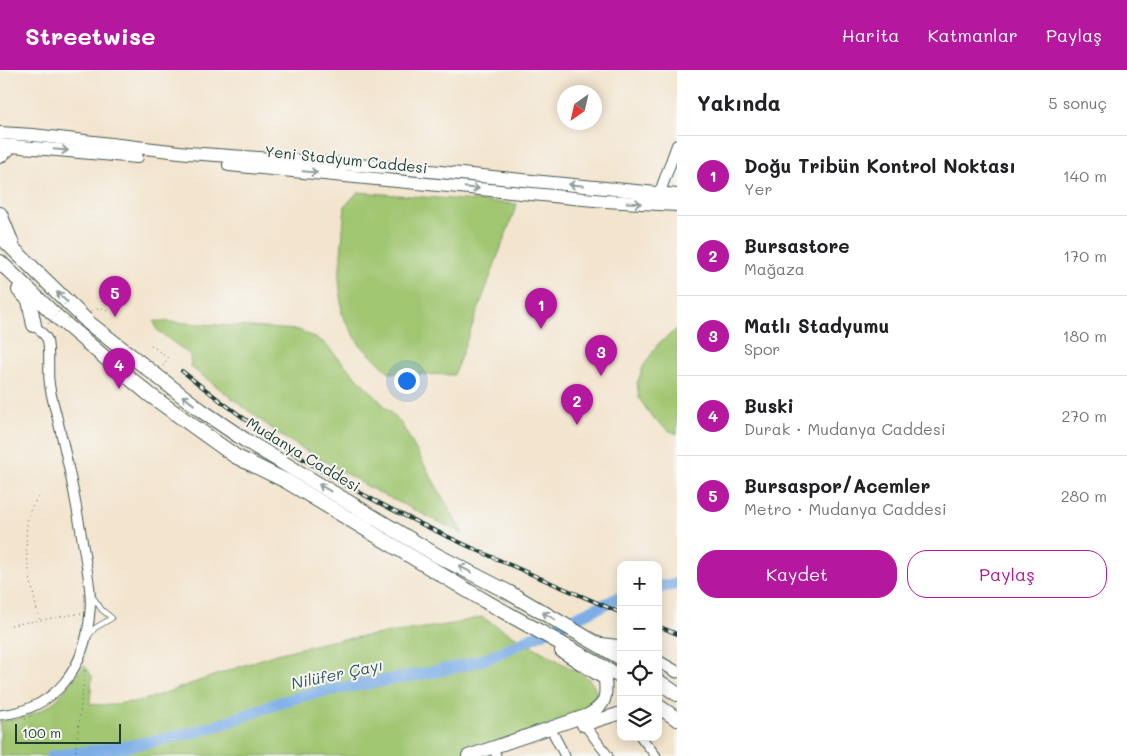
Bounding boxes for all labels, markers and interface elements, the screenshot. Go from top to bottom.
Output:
text: Streetwise [25,20,155,51]
text: Harita [842,23,900,47]
text: Katmanlar [928,23,1018,47]
text: Paylaş [1046,23,1102,47]
north arrow [557,85,602,130]
text: Yakında [697,89,781,116]
text: 5 sonuç [1048,92,1107,113]
street label: Yeni Stadyum Caddesi [264,141,429,178]
one-way arrow [53,145,69,155]
text: Doğu Tribün Kontrol Noktası [744,153,1016,178]
text: 1 [709,165,717,186]
text: 140 m [1063,165,1107,186]
one-way arrow [302,168,318,177]
text: Yer [744,178,772,199]
one-way arrow [569,180,585,190]
one-way arrow [464,183,480,193]
one-way arrow [625,198,641,207]
text: Bursastore [744,233,850,258]
text: 2 [709,245,717,266]
text: 170 m [1063,245,1107,266]
text: Mağaza [744,258,805,279]
pin: 5 [99,276,131,317]
pin: 1 [525,288,557,329]
one-way arrow [56,291,68,303]
text: Matlı Stadyumu [744,313,889,338]
text: 3 [708,325,718,346]
text: 180 m [1062,325,1107,346]
pin: 3 [585,335,617,376]
text: Spor [744,338,780,359]
pin: 4 [103,348,135,389]
your location [394,368,420,394]
pin: 2 [561,384,593,425]
text: Buski [744,393,794,418]
one-way arrow [181,395,195,405]
text: 4 [708,405,718,426]
text: 270 m [1061,405,1107,426]
street label: Mudanya Caddesi [243,412,364,496]
text: Durak · Mudanya Caddesi [744,418,946,439]
text: Bursaspor/Acemler [744,473,930,498]
one-way arrow [318,482,332,492]
text: 5 [708,485,718,506]
text: 280 m [1061,485,1107,506]
text: Metro · Mudanya Caddesi [744,498,947,519]
button: Kaydet [697,550,897,598]
button: Paylaş [907,550,1107,598]
map controls [617,561,662,741]
button: + [617,561,662,606]
one-way arrow [458,564,473,573]
button: − [617,606,662,651]
one-way arrow [542,610,556,620]
button: locate [617,651,662,696]
water label: Nilüfer Çayı [289,654,385,694]
button: layers [617,696,662,741]
scale bar [15,721,121,744]
text: 100 m [22,723,61,742]

